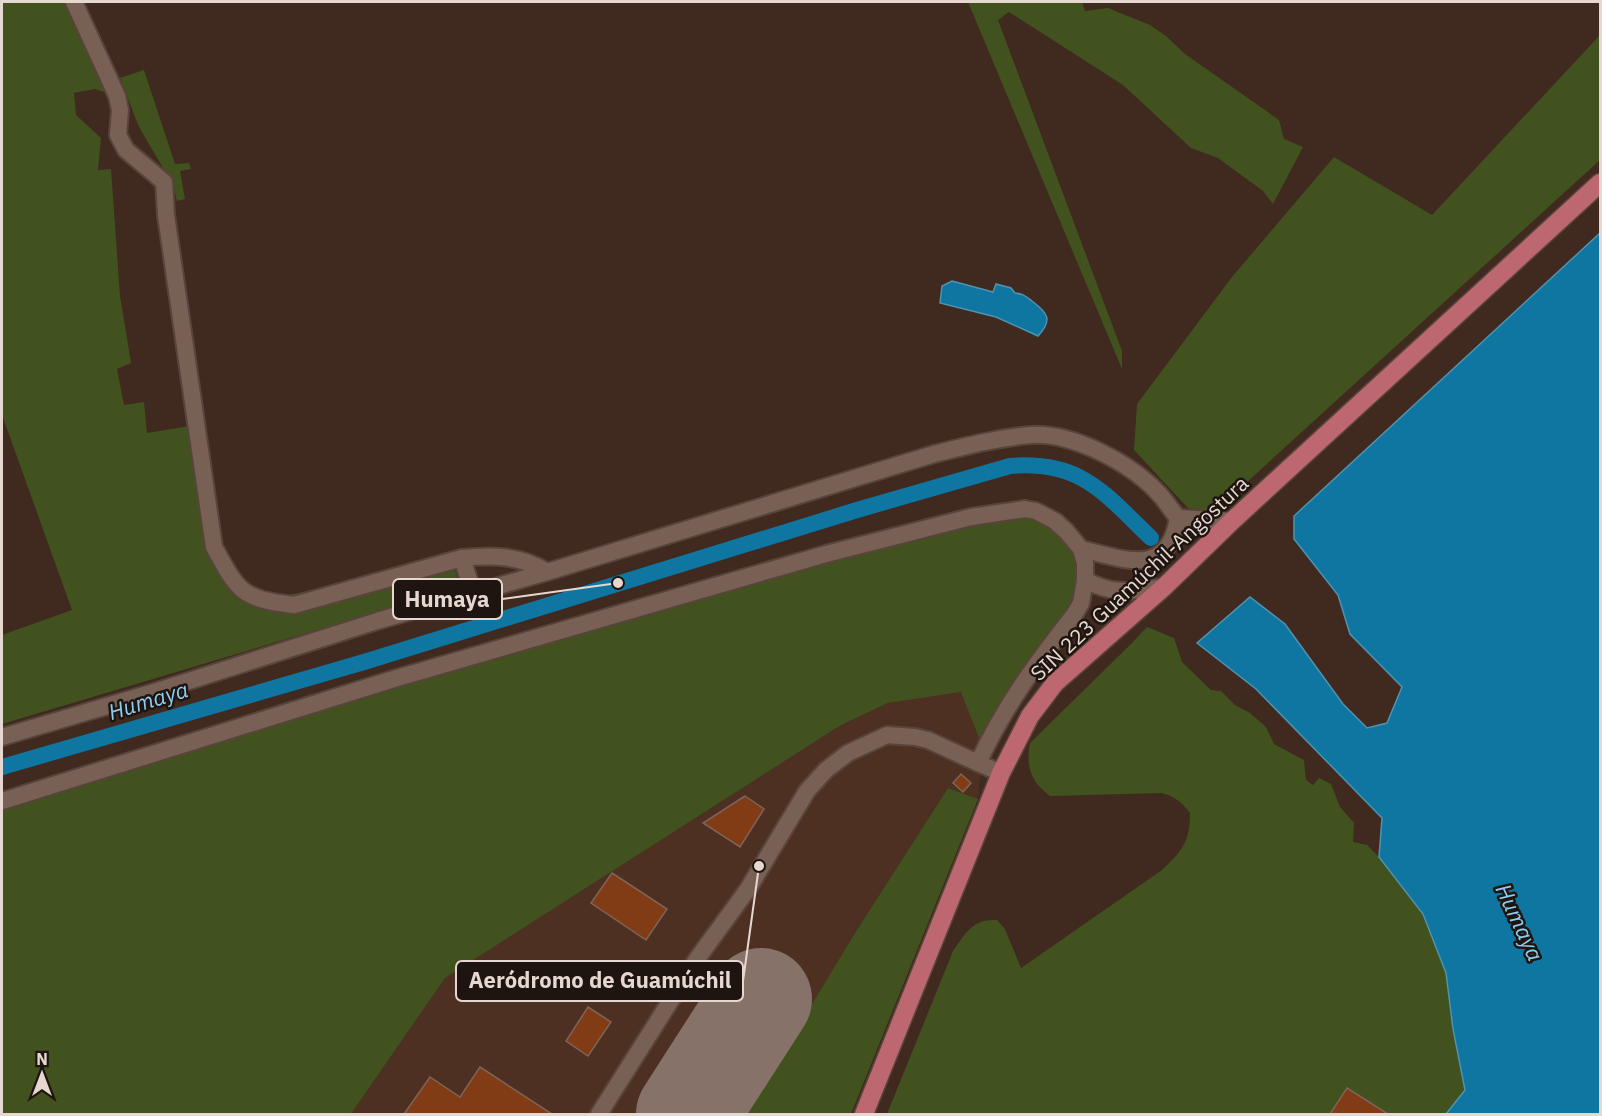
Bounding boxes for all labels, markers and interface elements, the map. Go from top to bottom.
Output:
street label: SIN 223 Guamúchil-Angostura [1024,469,1254,687]
callout: Humaya [393,579,502,619]
text: Humaya [405,584,490,613]
water label: Humaya [105,674,191,726]
water label: Humaya [1490,879,1550,965]
callout: Aeródromo de Guamúchil [456,961,743,1001]
text: Aeródromo de Guamúchil [468,965,732,994]
north arrow [12,1044,72,1104]
text: N [36,1049,48,1069]

